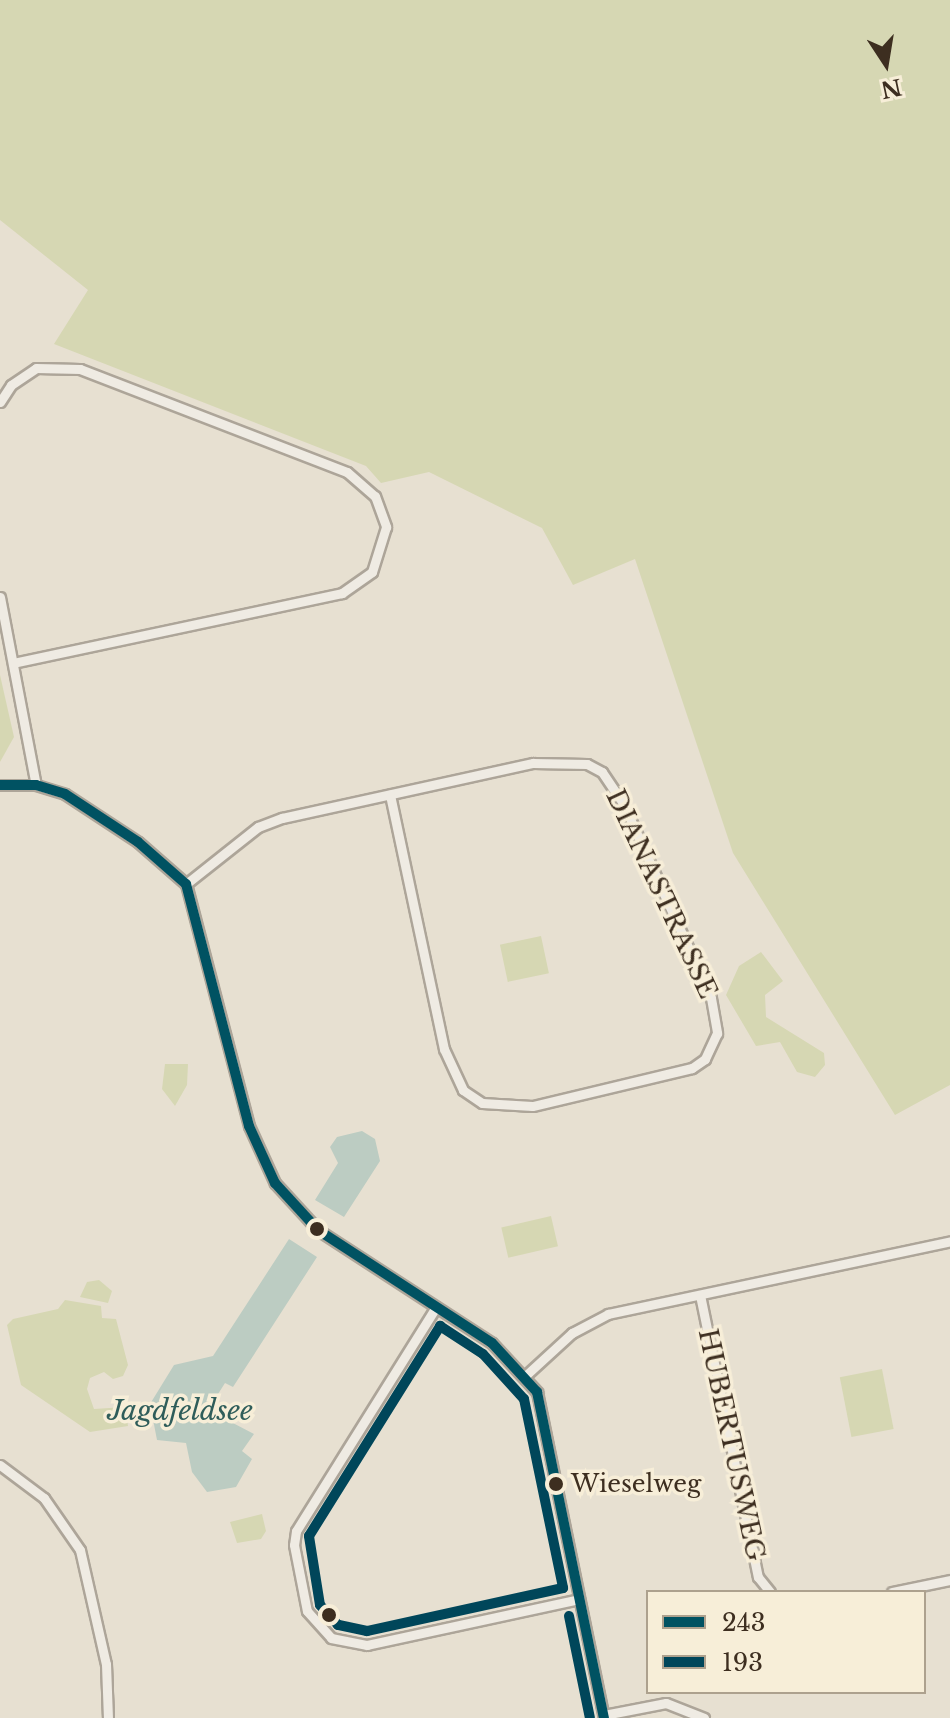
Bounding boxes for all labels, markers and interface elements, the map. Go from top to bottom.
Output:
north arrow [846,24,926,104]
text: N [878,73,904,103]
street label: DIANASTRASSE [599,784,723,1004]
unlabelled marker [309,1221,325,1237]
street label: HUBERTUSWEG [691,1326,771,1564]
water label: Jagdfeldsee [107,1394,253,1428]
place label: Wieselweg [571,1470,701,1498]
marker: Wieselweg [548,1476,564,1492]
legend [646,1590,926,1694]
unlabelled marker [321,1607,337,1623]
text: 243 [722,1608,766,1637]
text: 193 [722,1648,763,1677]

